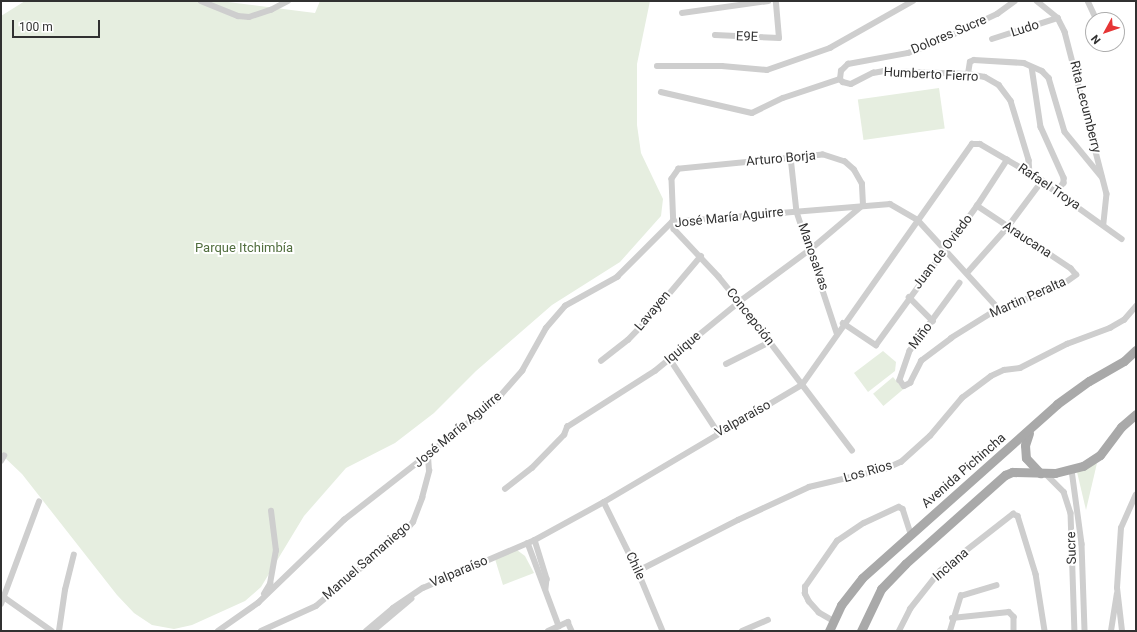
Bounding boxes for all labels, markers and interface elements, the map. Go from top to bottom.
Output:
scale bar [14,12,102,38]
street label: Dolores Sucre [909,12,989,58]
north arrow [1085,12,1125,52]
street label: Ludo [1009,17,1041,41]
text: 100 m [19,20,53,34]
street label: E9E [736,29,758,45]
text: N [1089,32,1104,47]
street label: Rita Lecumberry [1066,59,1104,155]
street label: Humberto Fierro [883,65,979,85]
street label: Arturo Borja [746,148,816,170]
street label: Rafael Troya [1015,160,1083,214]
street label: José María Aguirre [674,205,784,231]
street label: Juan de Oviedo [910,212,976,292]
street label: Araucana [1000,218,1054,262]
street label: Manosalvas [794,221,832,293]
park label: Parque Itchimbía [195,240,293,256]
street label: Martin Peralta [988,274,1068,322]
street label: Concepción [723,285,777,349]
street label: Lavayen [632,288,674,334]
street label: Miño [906,320,936,352]
street label: Iquique [662,328,704,368]
street label: José María Aguirre [411,389,505,471]
street label: Valparaíso [712,397,774,441]
street label: Avenida Pichincha [919,430,1009,512]
street label: Los Rios [842,458,894,486]
street label: Manuel Samaniego [320,519,414,603]
street label: Sucre [1064,531,1080,565]
street label: Inclana [930,545,972,585]
street label: Chile [622,550,648,582]
street label: Valparaíso [428,553,490,591]

